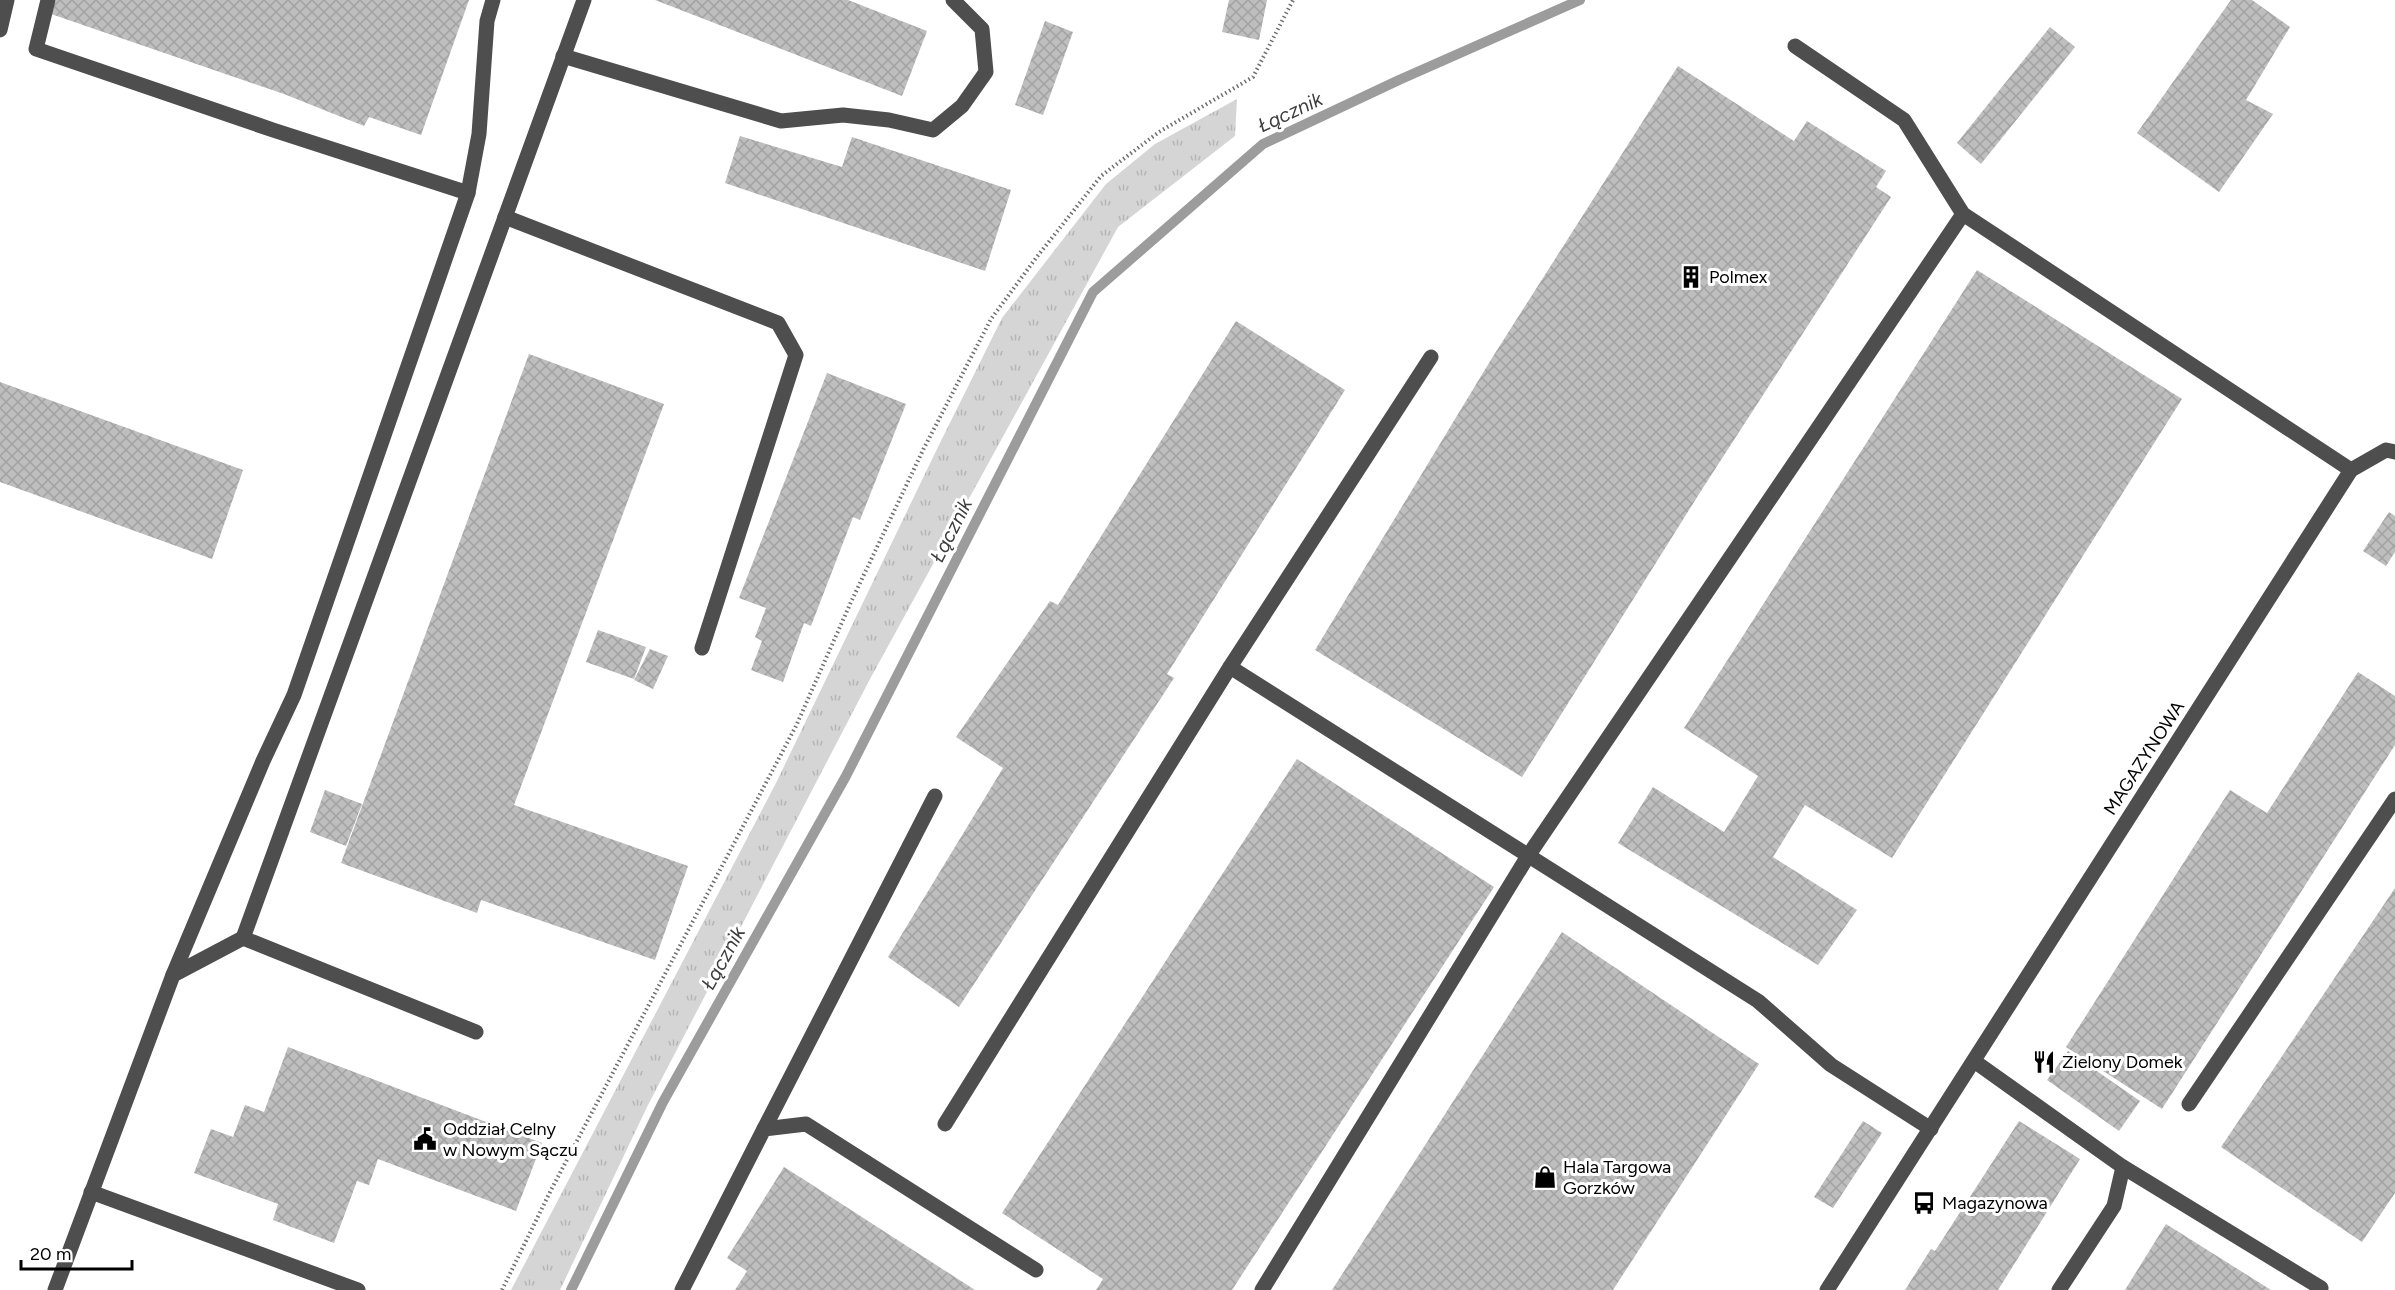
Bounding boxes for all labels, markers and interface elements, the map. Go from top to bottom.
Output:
water label: Łącznik [1254,86,1327,137]
building icon: Polmex [1678,264,1704,290]
place label: Polmex [1709,266,1768,288]
water label: Łącznik [925,493,978,566]
street label: MAGAZYNOWA [2099,697,2189,819]
water label: Łącznik [696,921,751,994]
restaurant icon: Zielony Domek [2031,1049,2057,1075]
place label: Zielony Domek [2062,1051,2183,1073]
place label: Oddział Celny w Nowym Sączu [443,1118,578,1161]
public building icon: Oddział Celny w Nowym Sączu [412,1126,438,1152]
place label: Hala Targowa Gorzków [1563,1156,1671,1199]
shop icon: Hala Targowa Gorzków [1532,1164,1558,1190]
bus stop icon: Magazynowa [1911,1190,1937,1216]
place label: Magazynowa [1942,1192,2048,1214]
scale bar [21,1233,132,1271]
text: 20 m [30,1243,71,1265]

